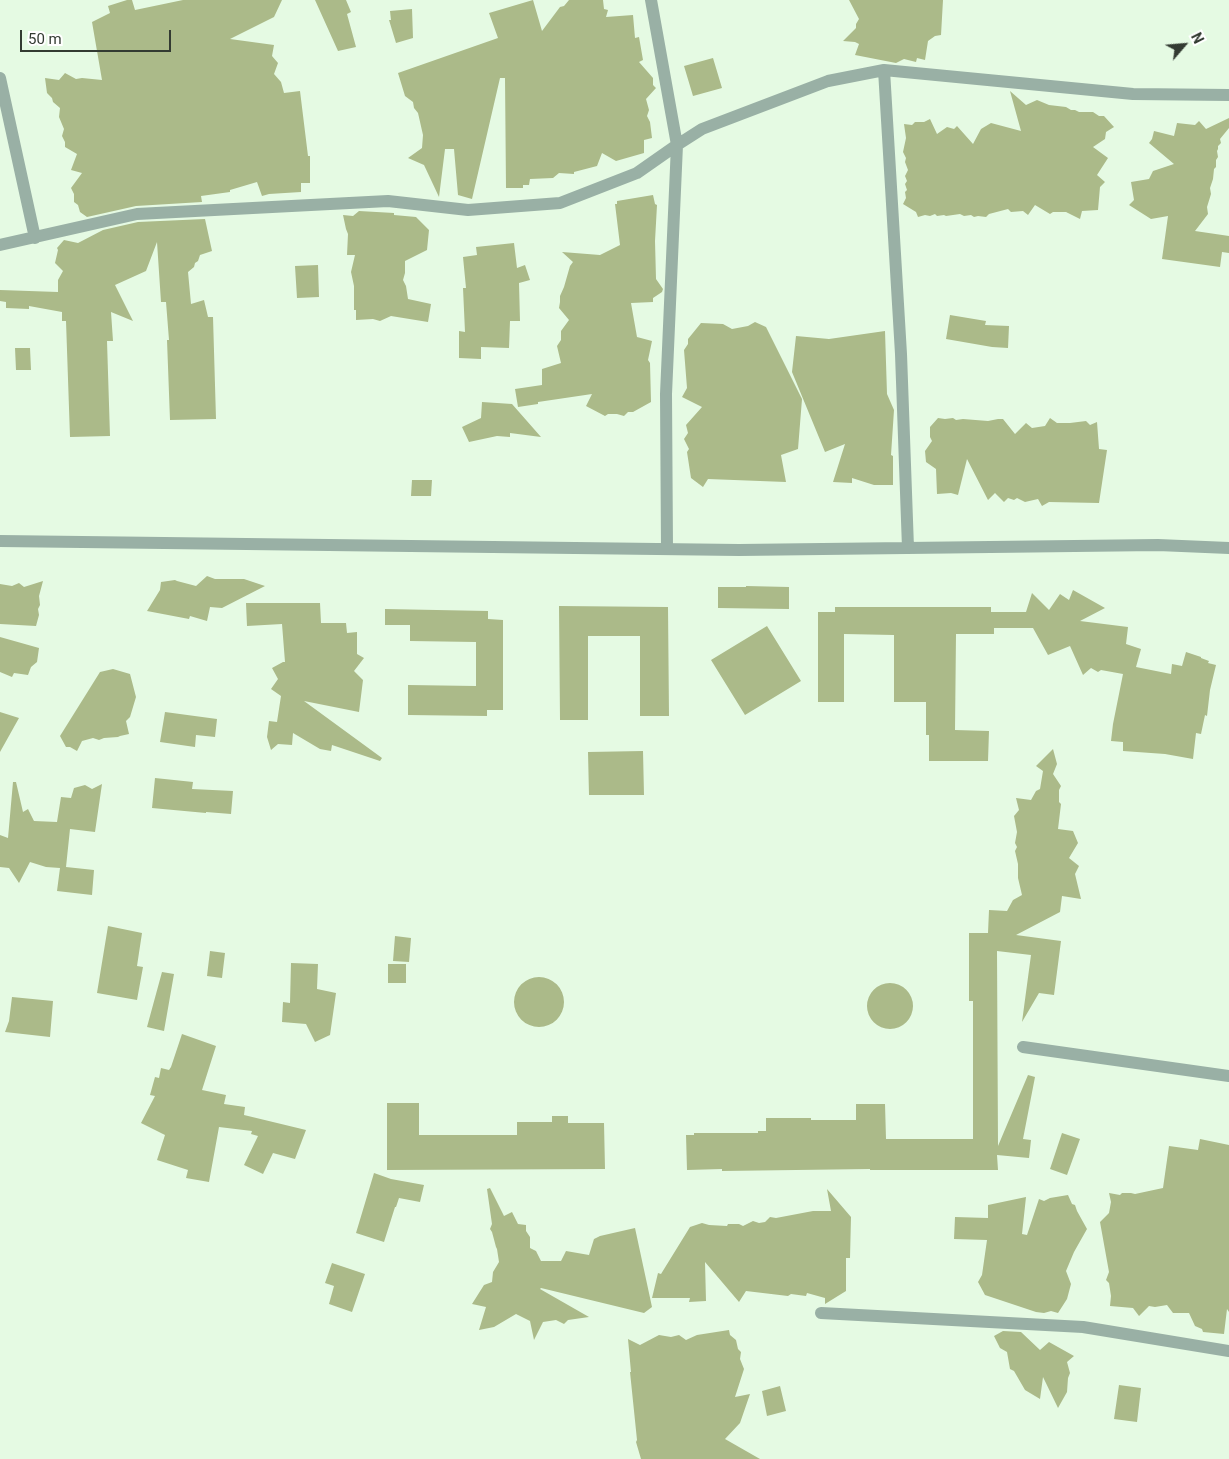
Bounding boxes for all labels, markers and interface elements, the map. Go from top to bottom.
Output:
scale bar [22,20,174,52]
north arrow [1159,20,1209,70]
text: 50 m [28,30,62,48]
text: N [1188,30,1207,46]

